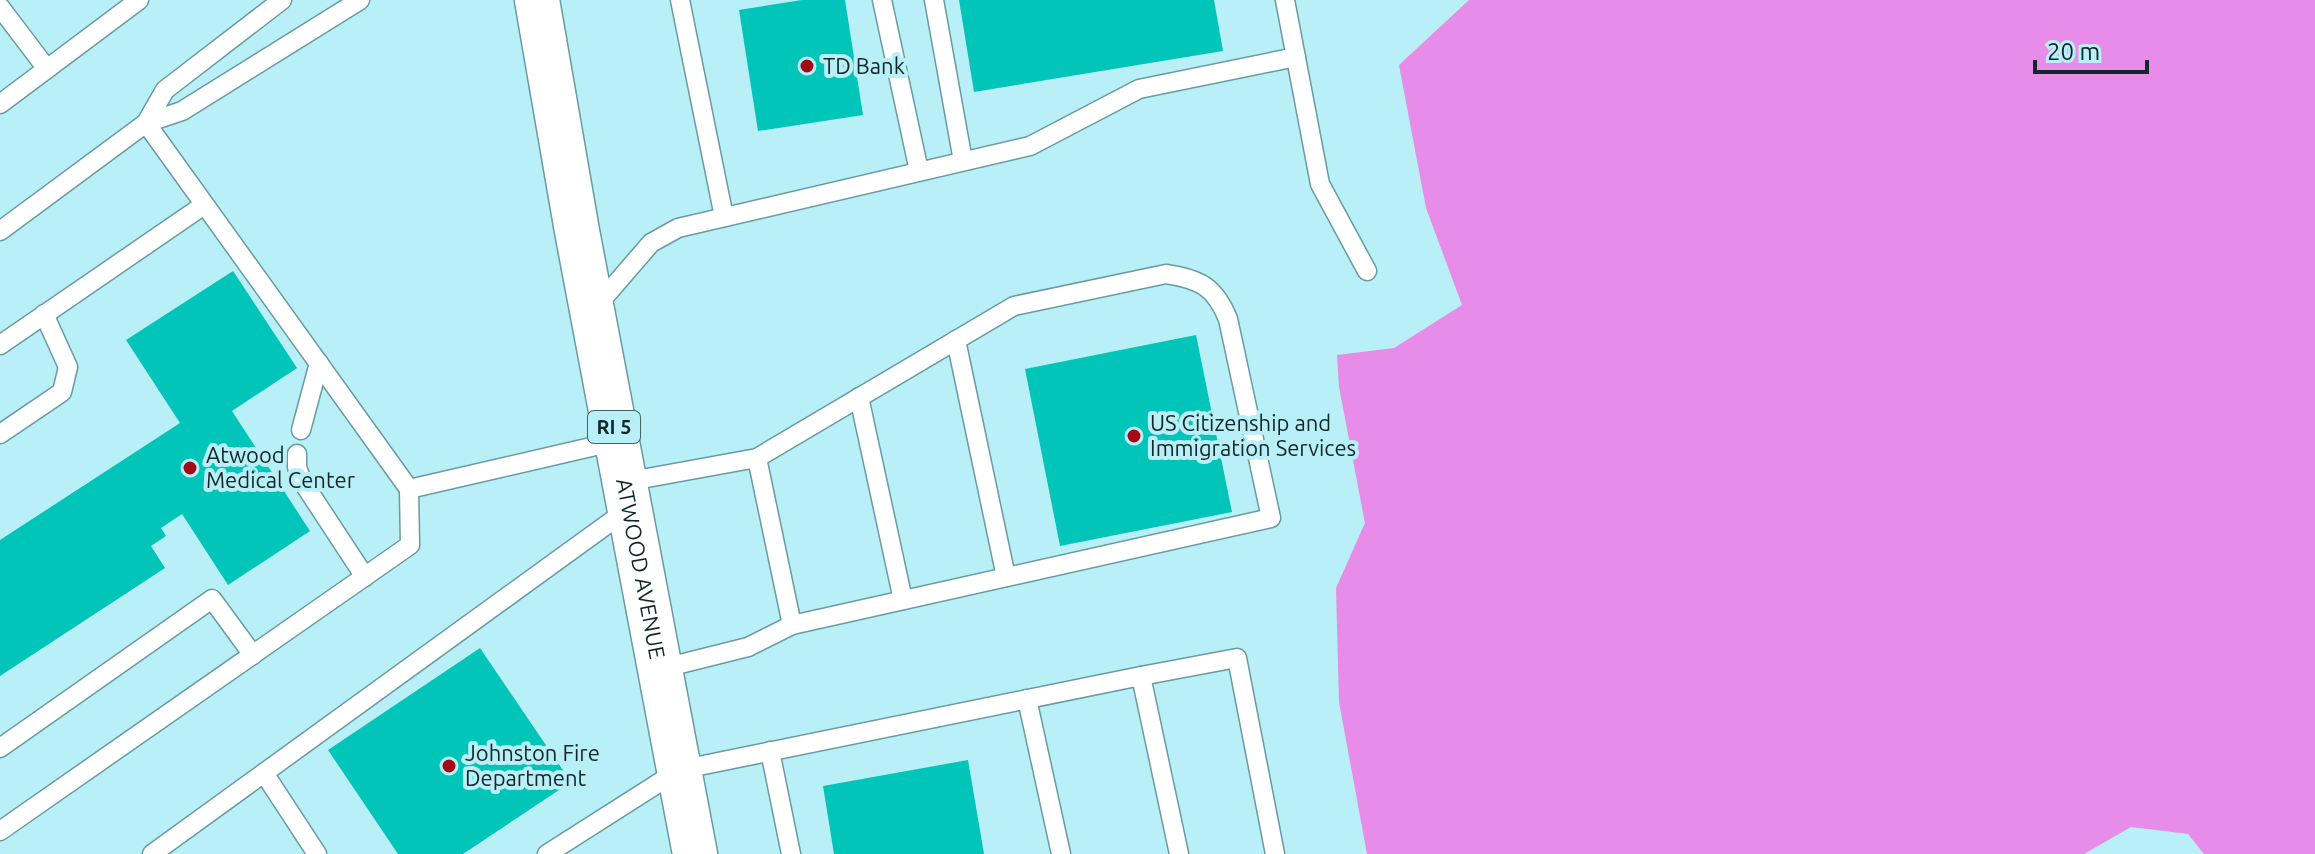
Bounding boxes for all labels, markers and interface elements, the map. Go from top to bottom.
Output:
scale bar [2035,24,2147,74]
text: 20 m [2047,38,2100,65]
place label: TD Bank [823,53,905,78]
marker: TD Bank [798,57,816,75]
place label: US Citizenship and Immigration Services [1150,410,1356,460]
road number: RI 5 [588,411,640,443]
marker: US Citizenship and Immigration Services [1125,427,1143,445]
place label: Atwood Medical Center [206,442,356,492]
marker: Atwood Medical Center [181,459,199,477]
street label: ATWOOD AVENUE [612,476,671,661]
place label: Johnston Fire Department [465,740,600,790]
marker: Johnston Fire Department [440,757,458,775]

